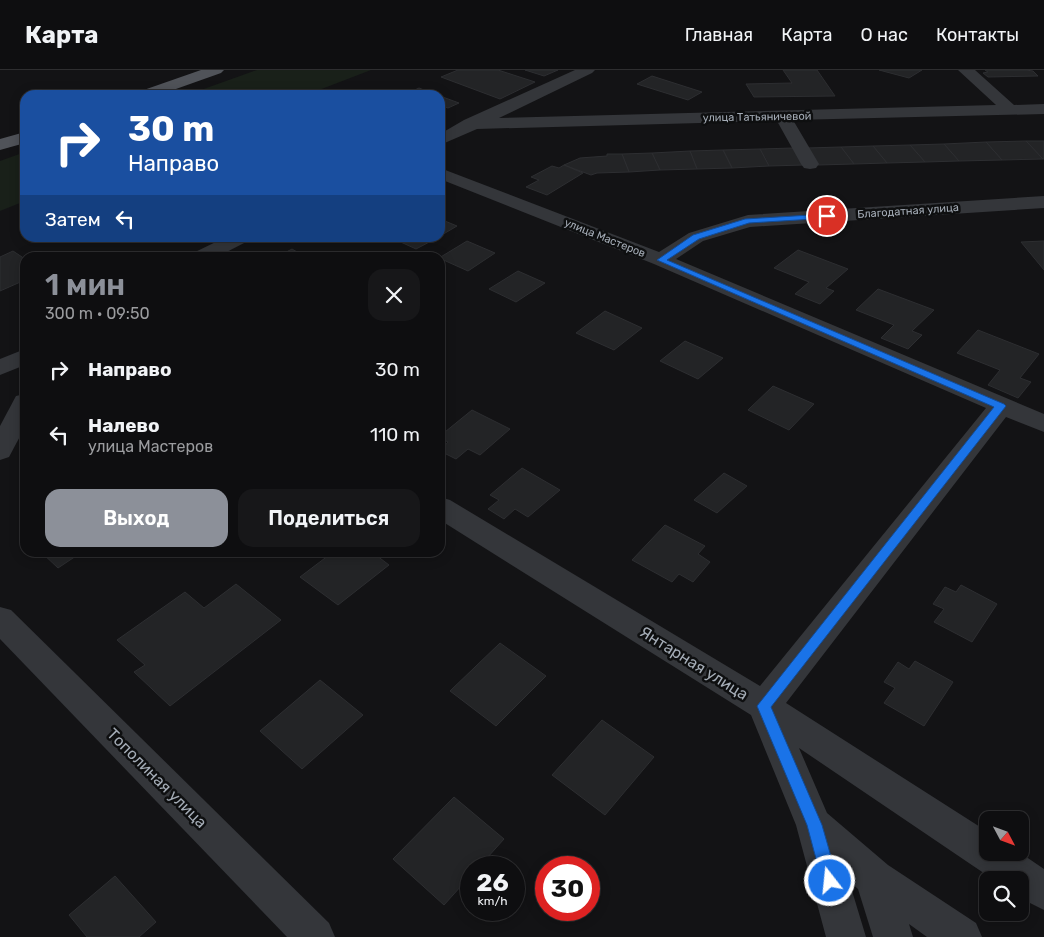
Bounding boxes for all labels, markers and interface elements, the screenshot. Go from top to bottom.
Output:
text: Карта [25,21,98,49]
text: Главная [685,24,753,46]
text: Карта [781,24,833,46]
text: О нас [861,24,908,46]
text: Контакты [936,24,1019,46]
text: 30 m [128,108,214,150]
icon: right [45,110,110,175]
street label: улица Татьяничевой [703,110,811,124]
text: Направо [128,150,219,177]
pin [806,195,848,237]
street label: Благодатная улица [857,201,959,221]
icon: arrive [813,202,841,230]
icon: left [111,205,139,233]
text: Затем [45,208,101,231]
street label: улица Мастеров [563,216,647,260]
text: 1 мин [45,267,125,303]
button: close [368,269,420,321]
text: 300 m · 09:50 [45,304,150,323]
icon: right [45,356,73,384]
text: Направо [88,358,172,381]
text: 30 m [375,358,420,381]
text: Налево [88,414,160,437]
icon: left [45,421,73,449]
text: 110 m [370,423,420,446]
text: улица Мастеров [88,437,213,456]
button: Выход [45,489,228,547]
button: Поделиться [238,489,420,547]
street label: Янтарная улица [636,622,752,704]
street label: Тополиная улица [103,724,211,832]
north arrow [979,811,1029,861]
map controls [979,811,1029,921]
position arrow [803,854,855,906]
speed limit sign: 30 [535,856,600,921]
text: 26 [476,868,509,897]
button: search [979,871,1029,921]
text: km/h [478,894,507,908]

